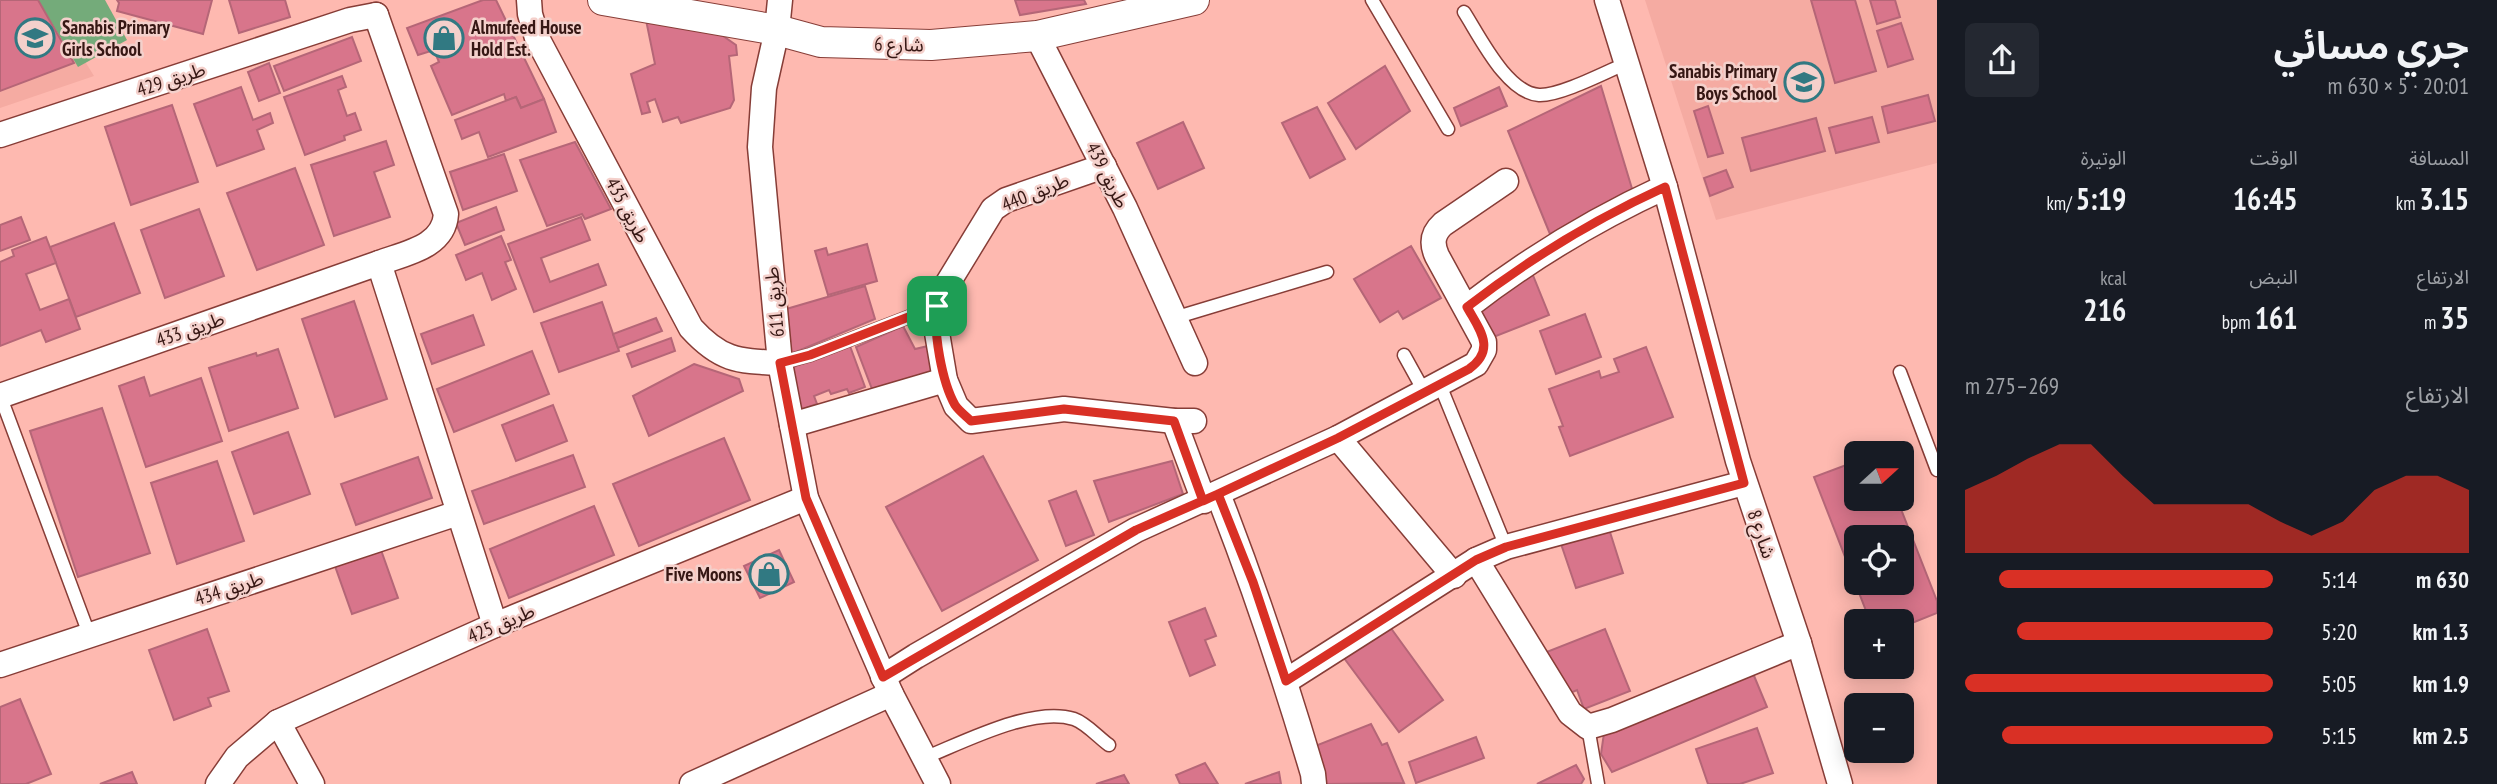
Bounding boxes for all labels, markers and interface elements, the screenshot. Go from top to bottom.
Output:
place label: Sanabis Primary Girls School [62,15,170,61]
place label: Almufeed House Hold Est. [470,15,582,61]
school or university icon: Sanabis Primary Girls School [14,17,56,59]
shop icon: Almufeed House Hold Est. [423,17,465,59]
text: جري مسائي [2274,20,2469,69]
button: share [1965,23,2039,97]
street label: شارع 6 [874,32,924,58]
street label: طريق 429 [134,57,208,101]
place label: Sanabis Primary Boys School [1669,59,1777,105]
school or university icon: Sanabis Primary Boys School [1783,61,1825,103]
text: 20:01 · 5 × 630 m [2328,71,2469,100]
street label: طريق 439 [1081,138,1135,212]
text: الوتيرة [2081,146,2126,170]
text: الوقت [2250,146,2298,170]
text: المسافة [2409,146,2469,170]
street label: طريق 440 [998,168,1072,216]
street label: طريق 435 [601,173,655,247]
text: 5:19 [2076,179,2126,218]
text: 16:45 [2233,179,2298,218]
text: 3.15 [2420,179,2469,218]
text: /km [2046,191,2076,215]
text: km [2396,191,2420,215]
text: النبض [2249,265,2298,289]
text: الارتفاع [2417,265,2469,289]
street label: طريق 611 [759,266,789,338]
text: kcal [2100,266,2126,290]
pin [907,276,967,336]
icon: arrive [918,287,956,325]
text: 216 [2083,290,2126,329]
text: 161 [2255,298,2298,337]
text: 35 [2440,298,2469,337]
street label: طريق 433 [153,306,227,352]
text: bpm [2222,310,2255,334]
text: m [2424,310,2440,334]
text: 269–275 m [1965,371,2059,400]
text: الارتفاع [2406,380,2469,409]
north arrow [1844,441,1914,511]
map controls [1844,441,1914,763]
street label: شارع 8 [1741,507,1781,562]
button: locate [1844,525,1914,595]
shop icon: Five Moons [748,553,790,595]
place label: Five Moons [666,562,742,586]
text: 5:14 [2321,565,2357,594]
text: 630 m [2416,565,2469,594]
street label: طريق 434 [192,566,266,610]
street label: طريق 425 [464,598,538,648]
button: + [1844,609,1914,679]
text: 5:20 [2321,617,2357,646]
text: 1.3 km [2413,617,2469,646]
text: 5:05 [2321,669,2357,698]
text: 1.9 km [2413,669,2469,698]
button: − [1844,693,1914,763]
text: 5:15 [2321,721,2357,750]
text: 2.5 km [2413,721,2469,750]

